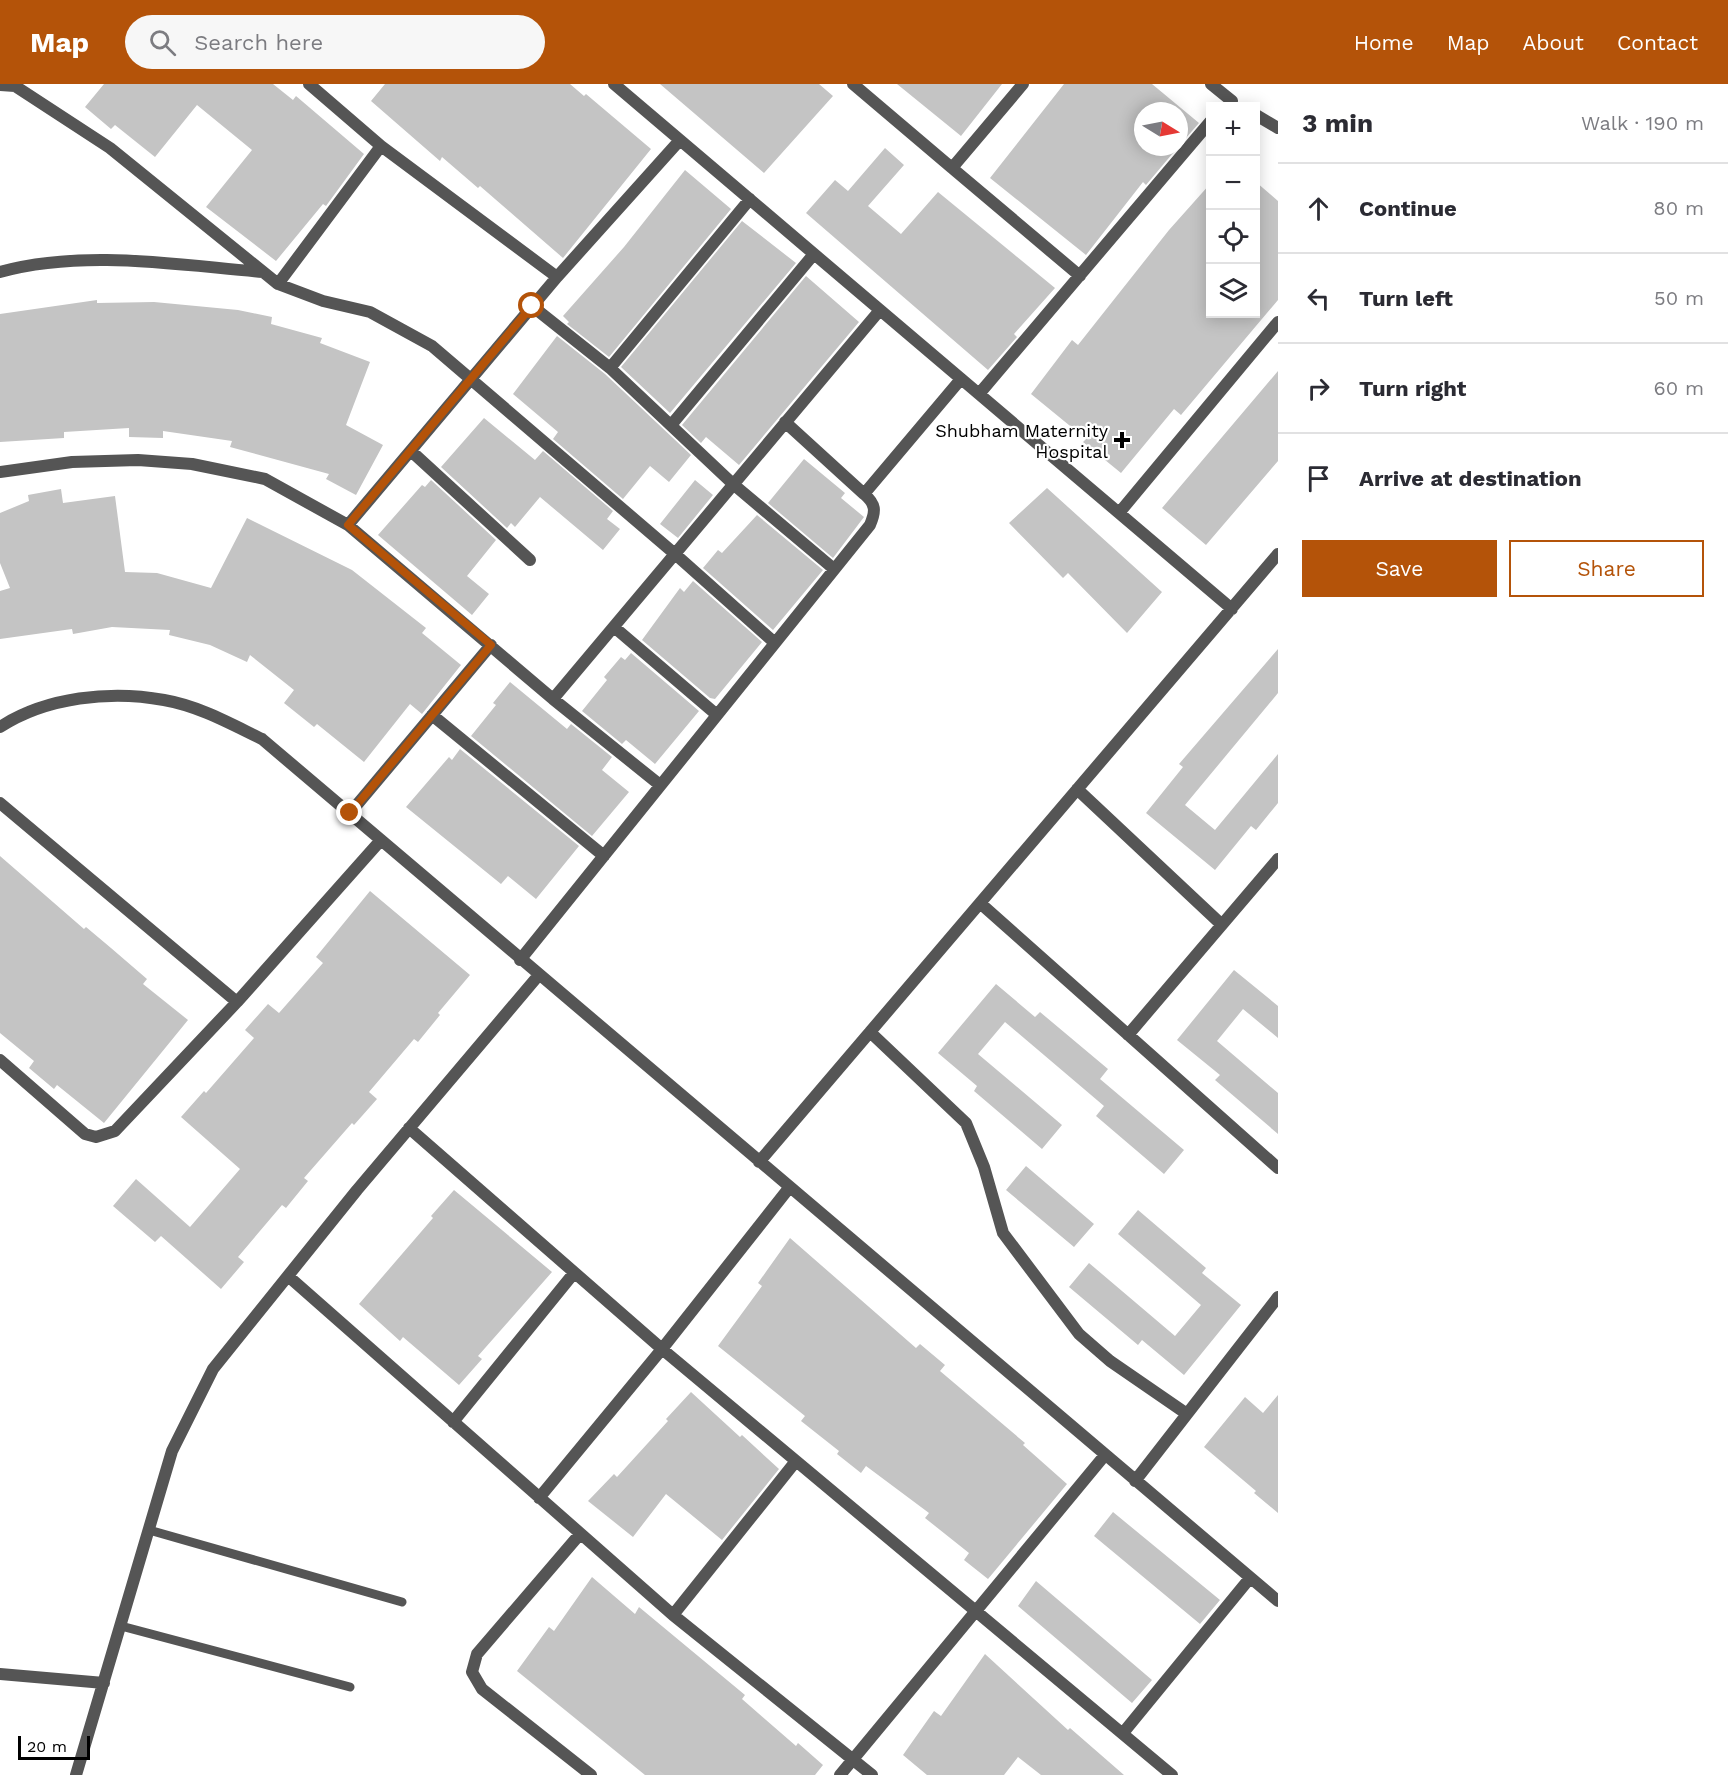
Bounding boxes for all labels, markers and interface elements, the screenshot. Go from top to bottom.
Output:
search box [125,15,545,69]
text: Map [30,26,89,59]
icon: search [146,26,179,59]
text: Search here [194,30,323,55]
text: Home [1354,30,1414,55]
text: Map [1447,30,1490,55]
text: About [1523,30,1584,55]
text: Contact [1617,30,1698,55]
north arrow [1134,102,1188,156]
map controls [1206,102,1260,318]
button: + [1206,102,1260,156]
text: 3 min [1302,108,1373,138]
text: Walk · 190 m [1581,111,1704,135]
button: − [1206,156,1260,210]
icon: ahead [1302,192,1335,225]
text: Continue [1359,196,1457,221]
text: 80 m [1653,196,1704,220]
button: locate [1206,210,1260,264]
button: layers [1206,264,1260,318]
icon: left [1302,282,1335,315]
text: Turn left [1359,286,1453,311]
text: 50 m [1654,286,1704,310]
route start [518,292,544,318]
icon: right [1302,372,1335,405]
text: Turn right [1359,376,1466,401]
text: 60 m [1654,376,1704,400]
place label: Shubham Maternity Hospital [935,420,1109,462]
marker: Shubham Maternity Hospital [1113,431,1131,449]
icon: arrive [1302,462,1335,495]
text: Arrive at destination [1359,466,1582,491]
button: Save [1302,540,1497,597]
button: Share [1509,540,1704,597]
route end [336,799,362,825]
scale bar [18,1733,90,1760]
text: 20 m [27,1737,67,1756]

